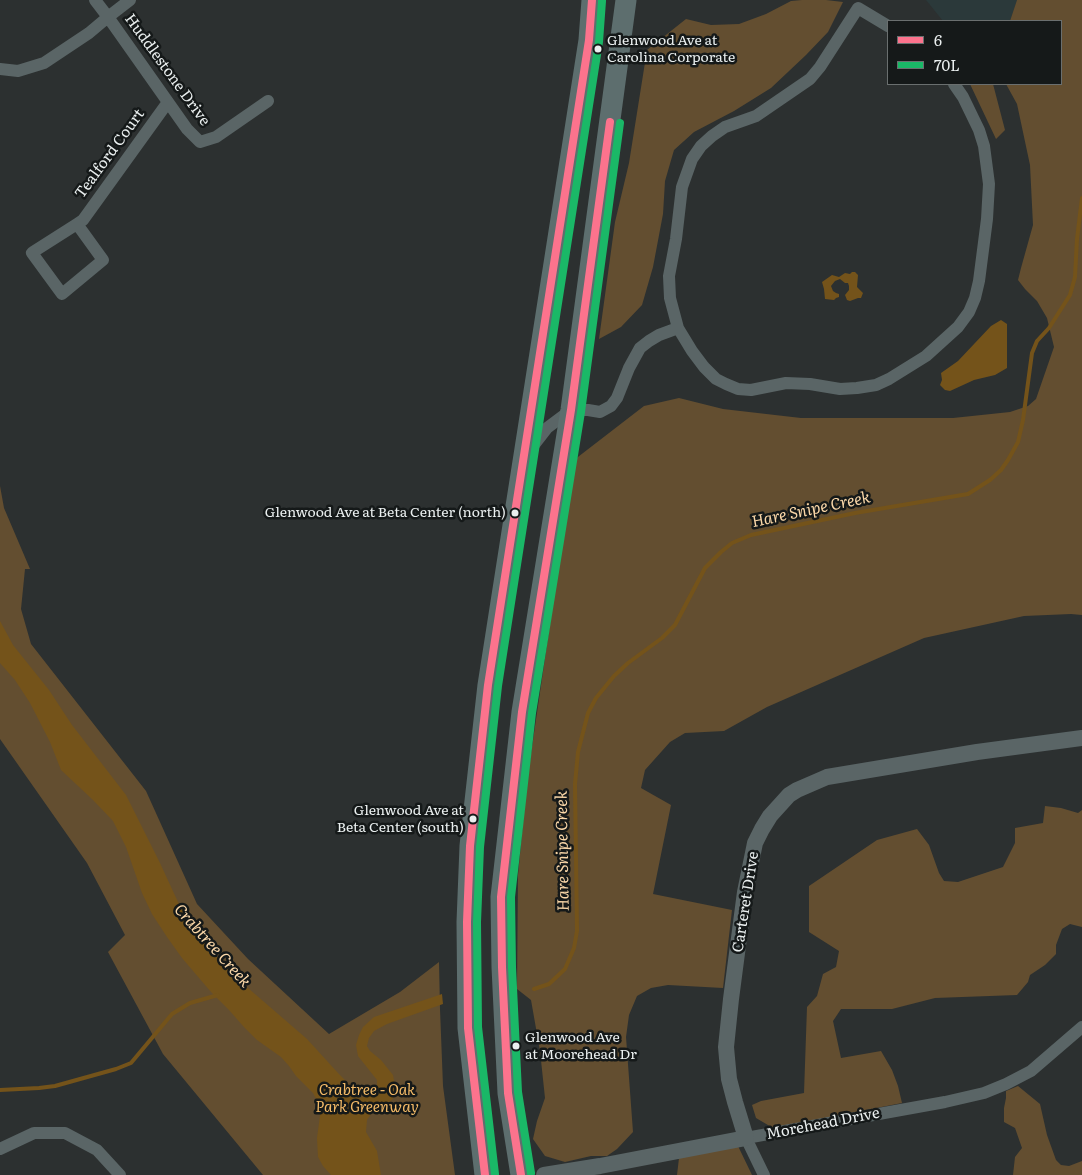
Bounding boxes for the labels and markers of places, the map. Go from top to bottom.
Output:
place label: Glenwood Ave at Carolina Corporate [607,33,735,65]
marker: Glenwood Ave at Carolina Corporate [593,44,603,54]
place label: Glenwood Ave at Beta Center (north) [265,505,506,521]
marker: Glenwood Ave at Beta Center (north) [510,508,520,518]
place label: Glenwood Ave at Beta Center (south) [337,803,464,836]
marker: Glenwood Ave at Beta Center (south) [468,814,478,824]
place label: Glenwood Ave at Moorehead Dr [525,1030,637,1062]
marker: Glenwood Ave at Moorehead Dr [511,1041,521,1051]

